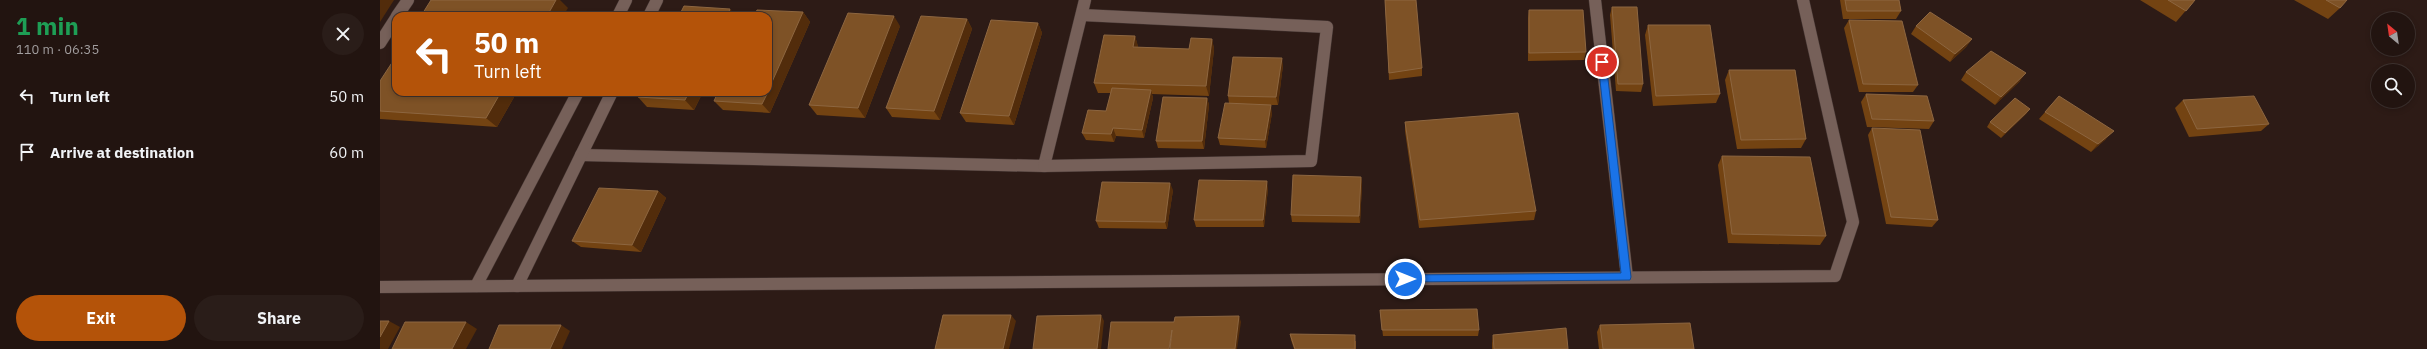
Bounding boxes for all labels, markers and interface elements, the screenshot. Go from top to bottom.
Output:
text: 1 min [16,10,79,42]
north arrow [2371,12,2415,56]
map controls [2371,12,2415,108]
button: close [322,13,364,55]
text: 50 m [474,24,539,61]
icon: left [408,28,460,80]
text: 110 m · 06:35 [16,41,99,58]
pin [1585,45,1619,79]
icon: arrive [1591,51,1613,73]
text: Turn left [474,60,542,83]
button: search [2371,64,2415,108]
icon: left [16,85,38,107]
text: Turn left [50,87,110,106]
text: 50 m [329,87,364,106]
icon: arrive [16,141,38,163]
text: Arrive at destination [50,143,194,162]
text: 60 m [329,143,364,162]
position arrow [1384,258,1426,300]
button: Exit [16,295,186,341]
button: Share [194,295,364,341]

